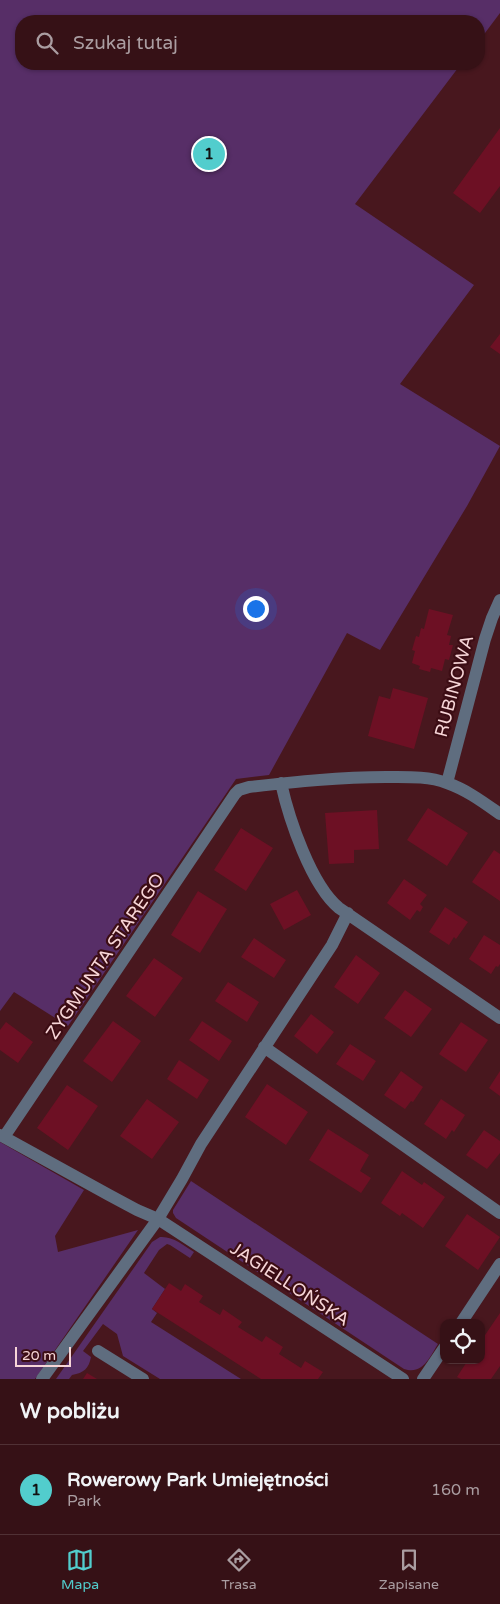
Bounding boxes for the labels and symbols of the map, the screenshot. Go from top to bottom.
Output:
pin: 1 [193,135,225,173]
your location [243,596,269,622]
street label: RUBINOWA [430,633,478,739]
street label: ZYGMUNTA STAREGO [41,869,169,1043]
street label: JAGIELLOŃSKA [226,1237,354,1331]
scale bar [15,1344,71,1367]

